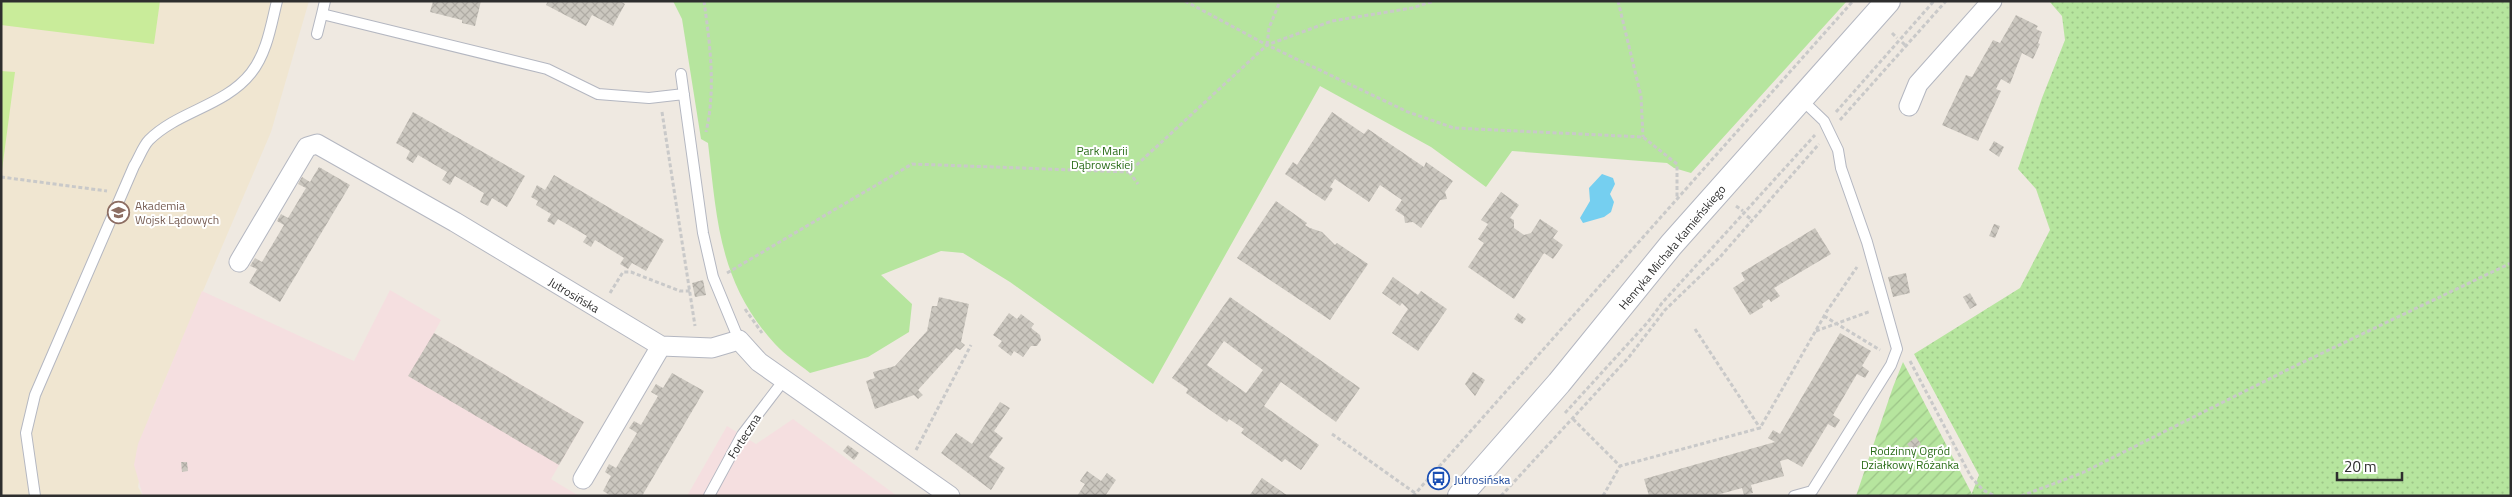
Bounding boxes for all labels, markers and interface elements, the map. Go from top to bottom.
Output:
park label: Park Marii Dąbrowskiej [1071,141,1133,174]
street label: Henryka Michała Kamieńskiego [1614,180,1730,314]
place label: Akademia Wojsk Lądowych [135,196,219,229]
school or university icon: Akademia Wojsk Lądowych [107,200,131,224]
street label: Jutrosińska [545,272,603,318]
street label: Forteczna [722,410,766,462]
park label: Rodzinny Ogród Działkowy Różanka [1861,441,1959,474]
scale bar [2337,450,2402,482]
text: 20 m [2344,455,2377,478]
bus stop icon: Jutrosińska [1426,467,1450,491]
place label: Jutrosińska [1454,470,1510,489]

